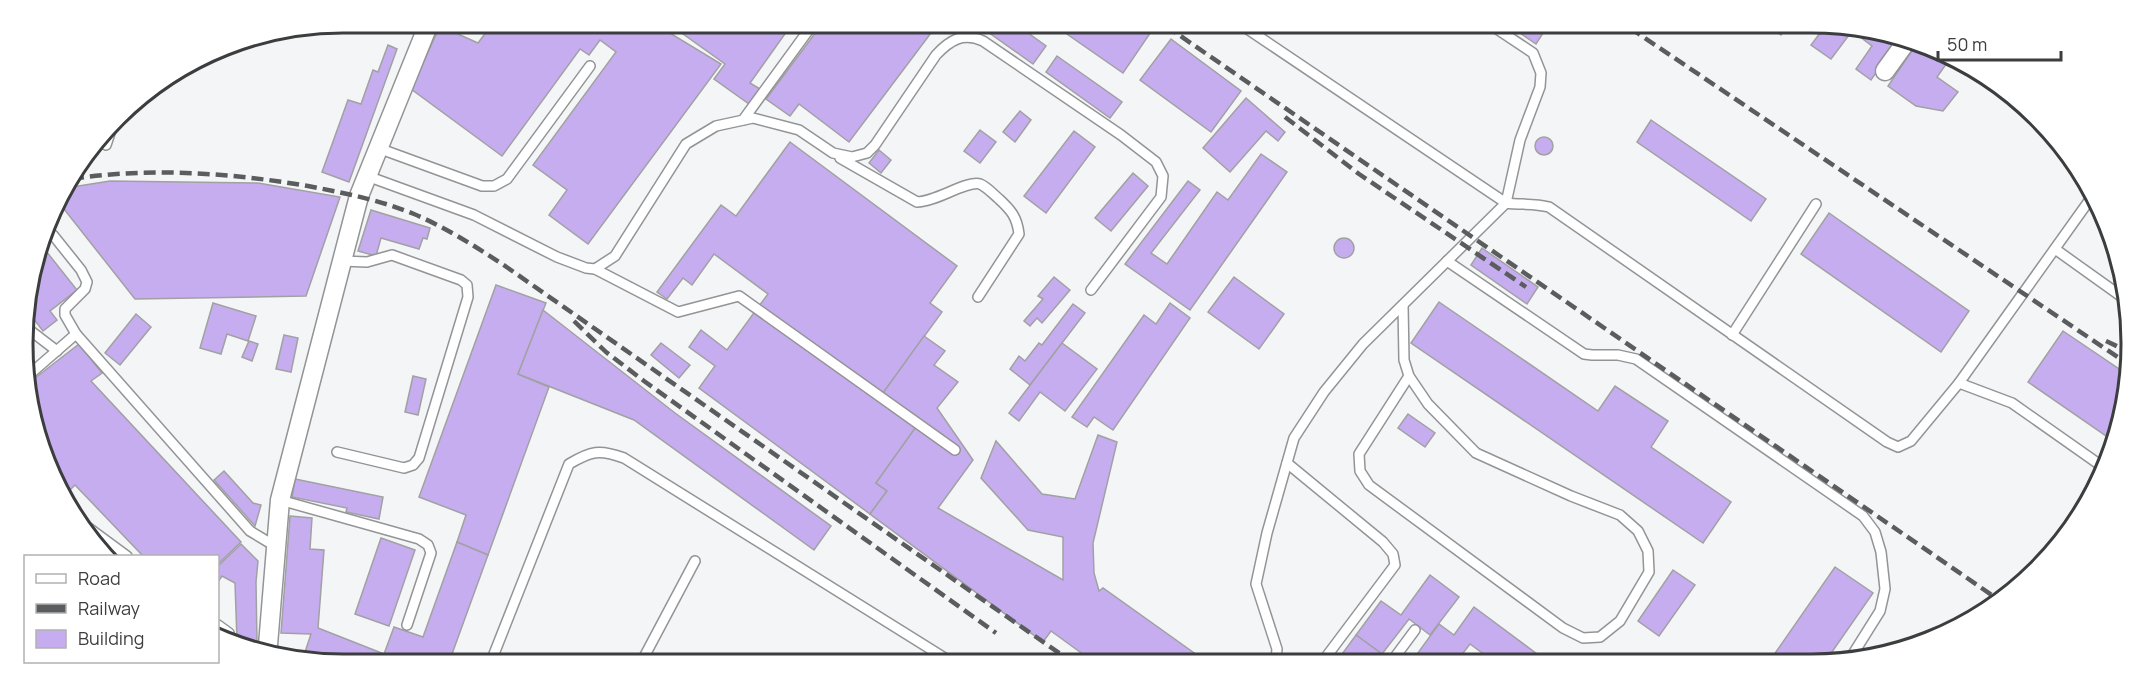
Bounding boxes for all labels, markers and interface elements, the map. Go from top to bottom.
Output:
scale bar [1938,24,2061,62]
text: 50 m [1947,32,1987,56]
legend [24,555,219,663]
text: Road [78,566,121,590]
text: Railway [78,596,140,620]
text: Building [78,626,144,650]

